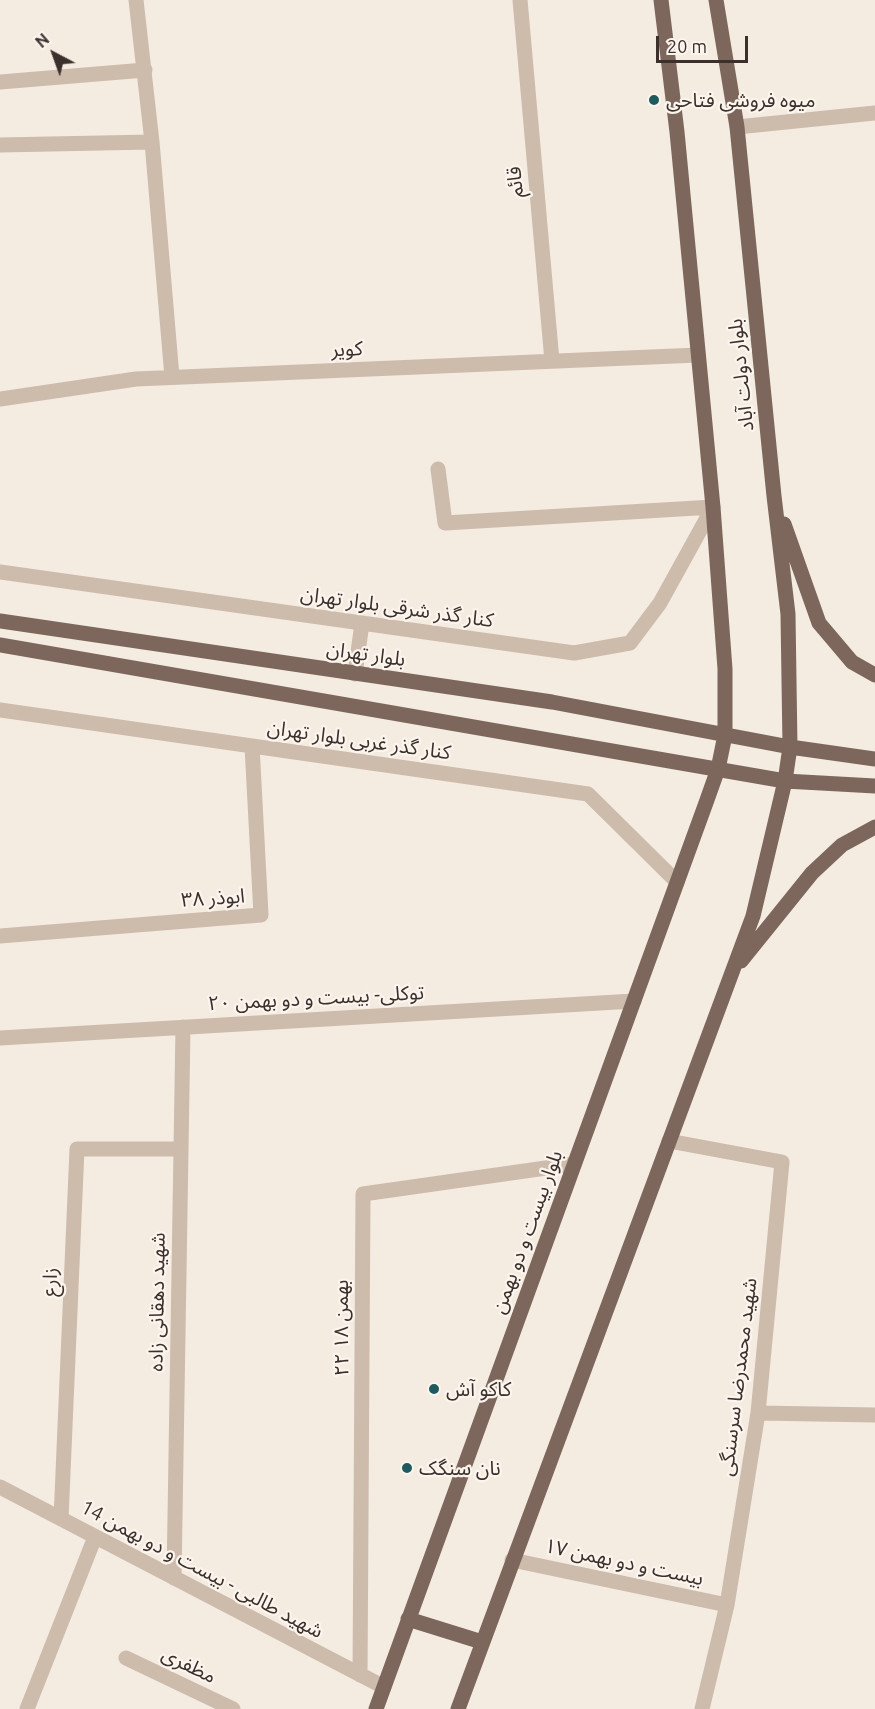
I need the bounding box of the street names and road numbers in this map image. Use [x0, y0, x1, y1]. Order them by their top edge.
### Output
street label: قائم [502, 165, 528, 199]
street label: بلوار دولت آباد [723, 318, 759, 432]
street label: کویر [331, 336, 363, 362]
street label: کنار گذر شرقی بلوار تهران [299, 582, 495, 632]
street label: بلوار تهران [325, 637, 407, 671]
street label: کنار گذر غربی بلوار تهران [266, 715, 452, 765]
street label: ۳۸ ابوذر [180, 884, 246, 912]
street label: توکلی- بیست و دو بهمن ۲۰ [207, 980, 425, 1016]
street label: بلوار بیست و دو بهمن [486, 1147, 568, 1317]
street label: شهید دهقانی زاده [144, 1232, 170, 1372]
street label: زارع [37, 1267, 63, 1297]
street label: شهید محمدرضا سرسنگی [714, 1277, 762, 1477]
street label: ۲۲ بهمن ۱۸ [329, 1280, 353, 1376]
street label: شهید طالبی - بیست و دو بهمن 14 [77, 1495, 327, 1643]
street label: بیست و دو بهمن ۱۷ [542, 1533, 706, 1591]
street label: مظفری [158, 1642, 220, 1688]

